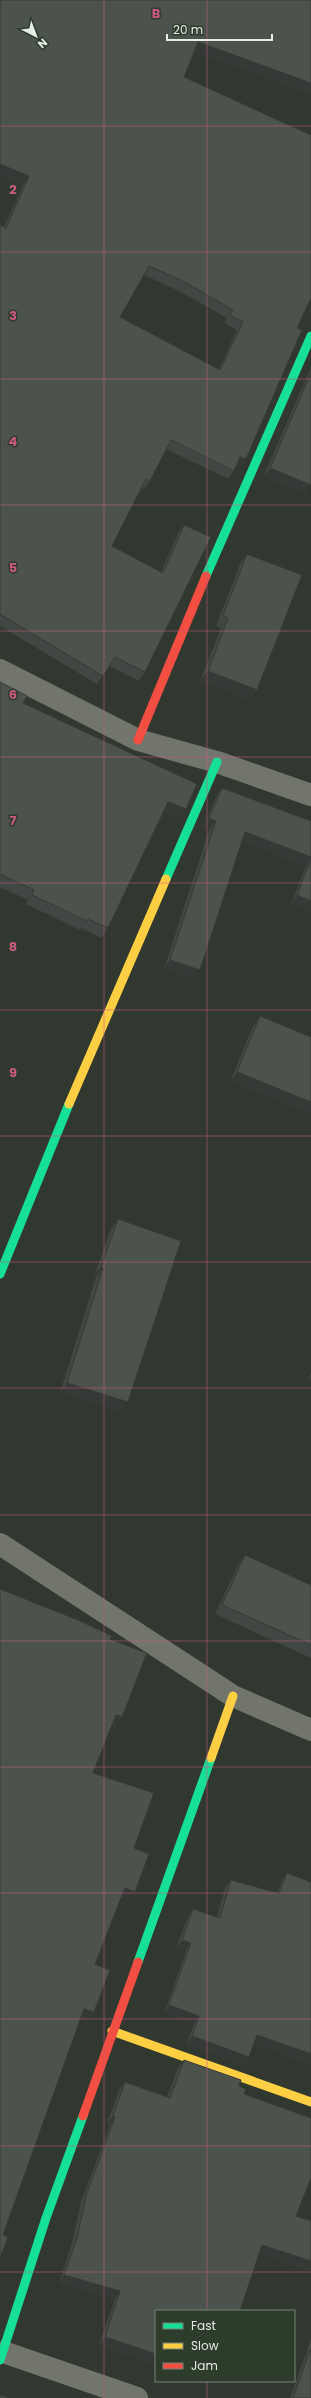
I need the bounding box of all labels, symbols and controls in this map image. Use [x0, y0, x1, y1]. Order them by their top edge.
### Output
text: B [152, 4, 161, 23]
north arrow [16, 16, 56, 56]
scale bar [167, 16, 272, 42]
text: 20 m [173, 21, 203, 38]
text: N [34, 35, 51, 52]
text: 2 [9, 180, 17, 199]
text: 3 [9, 306, 17, 325]
text: 4 [9, 432, 18, 451]
text: 5 [9, 558, 17, 577]
text: 6 [9, 685, 17, 704]
text: 7 [10, 811, 17, 830]
text: 8 [9, 937, 17, 956]
text: 9 [9, 1063, 17, 1082]
legend [155, 2310, 295, 2382]
text: Fast [191, 2317, 216, 2334]
text: Slow [191, 2337, 219, 2354]
text: Jam [191, 2357, 218, 2374]

